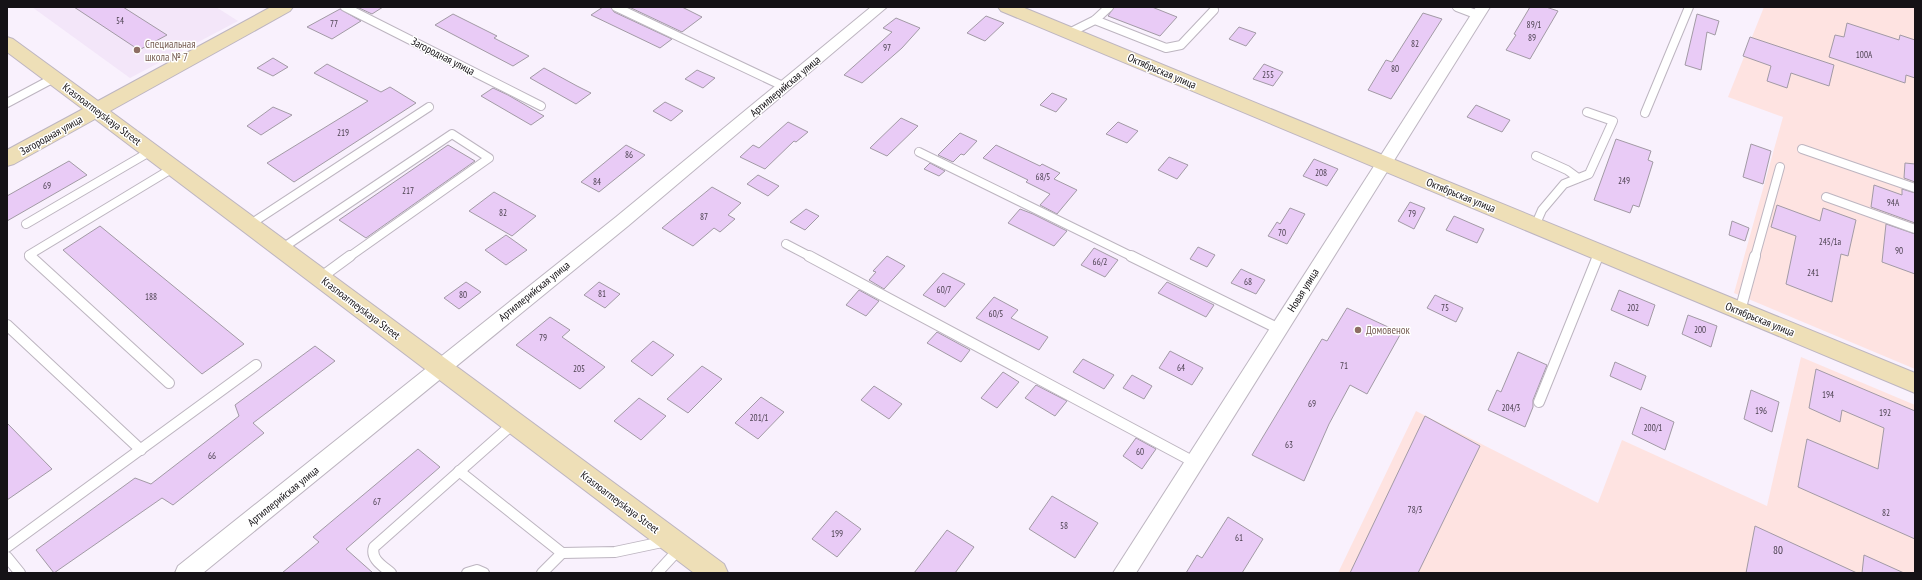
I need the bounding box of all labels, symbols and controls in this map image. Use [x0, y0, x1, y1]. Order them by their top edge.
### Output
house number: 54 [116, 15, 124, 26]
house number: 77 [330, 18, 338, 29]
house number: 89/1 [1527, 19, 1541, 30]
house number: 89 [1528, 32, 1536, 43]
street label: Загородная улица [409, 34, 477, 78]
place label: Специальная школа № 7 [145, 37, 195, 64]
house number: 82 [1411, 38, 1419, 49]
house number: 97 [883, 42, 891, 53]
marker: Специальная школа № 7 [132, 45, 142, 55]
house number: 100А [1856, 49, 1873, 60]
street label: Октябрьская улица [1126, 50, 1198, 92]
street label: Артиллерийская улица [747, 52, 823, 120]
house number: 80 [1391, 63, 1399, 74]
house number: 255 [1262, 69, 1274, 80]
street label: Krasnoarmeyskaya Street [60, 80, 144, 148]
street label: Загородная улица [17, 112, 85, 158]
house number: 219 [337, 127, 349, 138]
house number: 86 [625, 149, 633, 160]
house number: 208 [1315, 167, 1327, 178]
house number: 68/5 [1036, 171, 1050, 182]
street label: Октябрьская улица [1424, 175, 1498, 215]
house number: 249 [1618, 175, 1630, 186]
house number: 84 [593, 176, 601, 187]
house number: 69 [43, 180, 51, 191]
house number: 217 [402, 185, 414, 196]
house number: 94А [1887, 197, 1900, 208]
house number: 82 [499, 207, 507, 218]
house number: 79 [1408, 208, 1416, 219]
house number: 87 [700, 211, 708, 222]
house number: 70 [1278, 227, 1286, 238]
house number: 245/1а [1819, 236, 1842, 247]
house number: 90 [1895, 245, 1903, 256]
house number: 66/2 [1093, 256, 1107, 267]
street label: Артиллерийская улица [495, 258, 573, 324]
street label: Новая улица [1284, 266, 1322, 314]
house number: 241 [1807, 267, 1819, 278]
street label: Krasnoarmeyskaya Street [319, 274, 403, 342]
house number: 68 [1244, 276, 1252, 287]
house number: 60/7 [937, 284, 951, 295]
house number: 81 [598, 288, 606, 299]
house number: 80 [459, 289, 467, 300]
house number: 188 [145, 291, 157, 302]
street label: Октябрьская улица [1723, 299, 1797, 339]
house number: 75 [1441, 302, 1449, 313]
house number: 202 [1627, 302, 1639, 313]
house number: 60/5 [989, 308, 1003, 319]
place label: Домовенок [1366, 323, 1411, 337]
house number: 200 [1694, 324, 1706, 335]
marker: Домовенок [1353, 325, 1363, 335]
house number: 79 [539, 332, 547, 343]
house number: 71 [1340, 360, 1348, 371]
house number: 64 [1177, 362, 1185, 373]
house number: 205 [573, 363, 585, 374]
house number: 194 [1822, 389, 1834, 400]
house number: 69 [1308, 398, 1316, 409]
house number: 204/3 [1502, 402, 1520, 413]
house number: 196 [1755, 405, 1767, 416]
house number: 192 [1879, 407, 1891, 418]
house number: 201/1 [750, 412, 768, 423]
house number: 200/1 [1644, 422, 1662, 433]
house number: 63 [1285, 439, 1293, 450]
house number: 60 [1136, 446, 1144, 457]
house number: 66 [208, 450, 216, 461]
street label: Артиллерийская улица [244, 463, 322, 529]
street label: Krasnoarmeyskaya Street [578, 468, 662, 536]
house number: 67 [373, 496, 381, 507]
house number: 78/3 [1408, 504, 1422, 515]
house number: 82 [1882, 507, 1890, 518]
house number: 58 [1060, 520, 1068, 531]
house number: 199 [831, 528, 843, 539]
house number: 61 [1235, 532, 1243, 543]
house number: 80 [1773, 543, 1783, 557]

